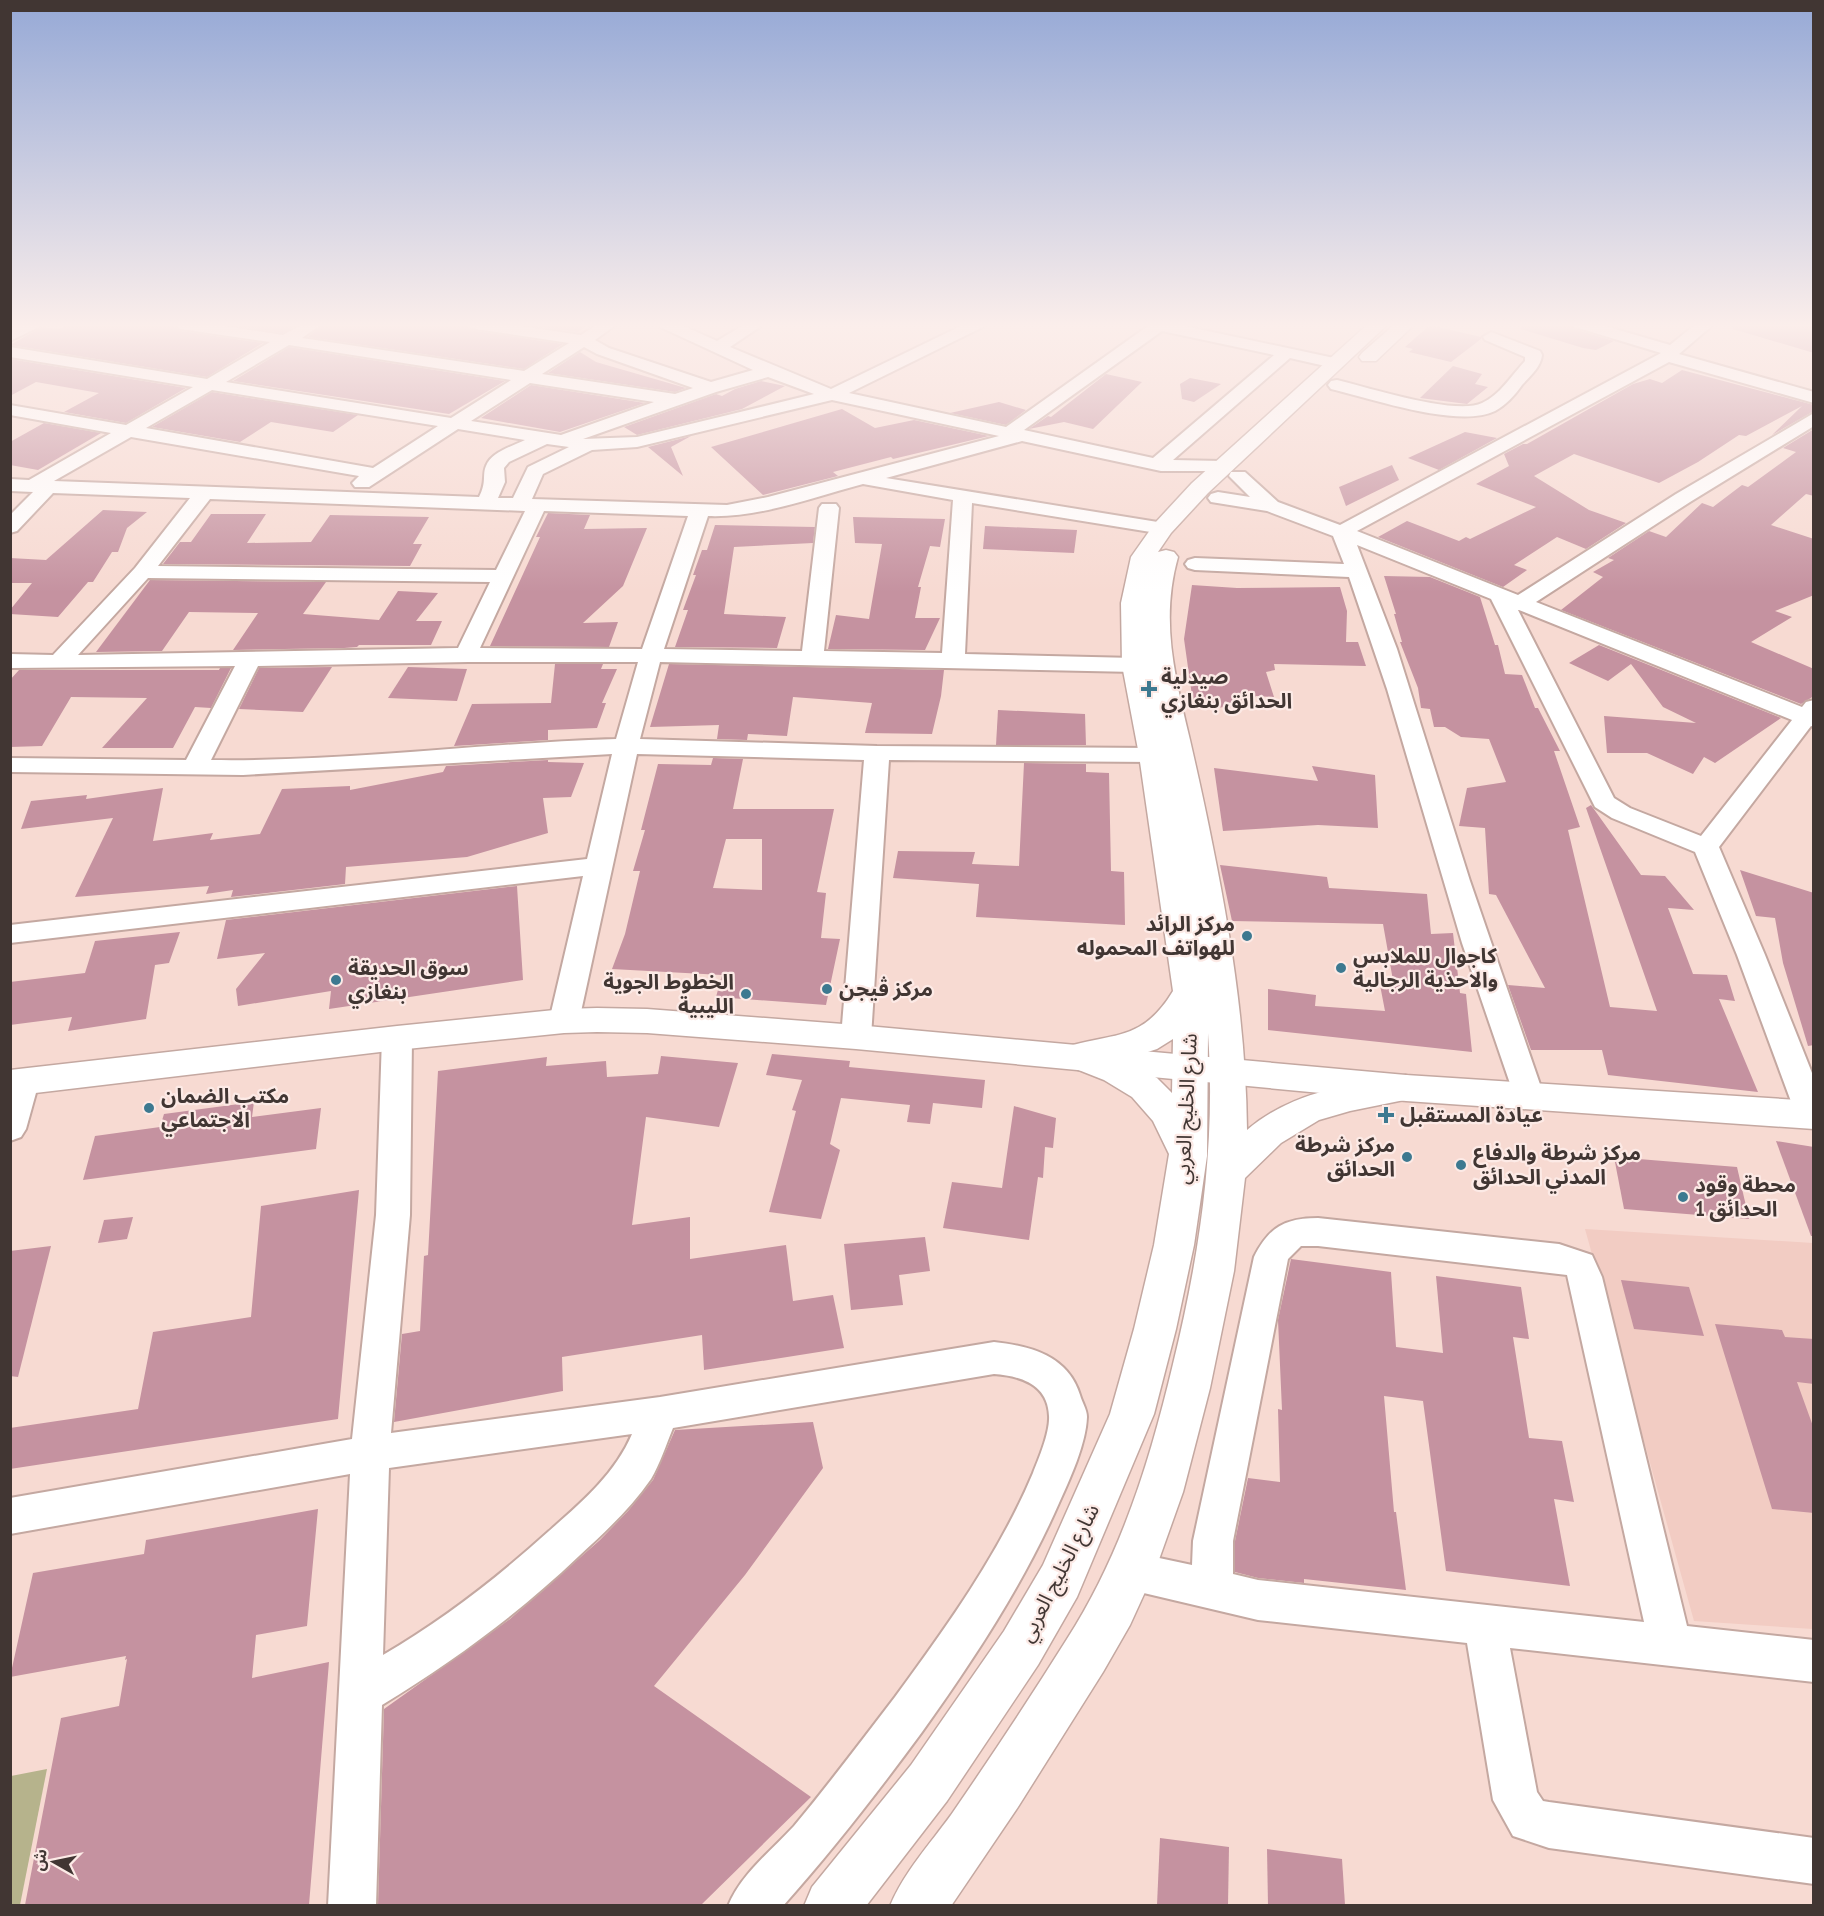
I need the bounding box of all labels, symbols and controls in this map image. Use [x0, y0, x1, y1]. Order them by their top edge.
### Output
place label: صيدلية الحدائق بنغازي [1161, 663, 1292, 718]
marker: صيدلية الحدائق بنغازي [1142, 682, 1156, 696]
place label: مركز الرائد للهواتف المحموله [1077, 910, 1235, 961]
marker: مركز الرائد للهواتف المحموله [1240, 929, 1254, 943]
place label: كاجوال للملابس والاحذية الرجالية [1353, 942, 1498, 993]
place label: سوق الحديقة بنغازي [348, 954, 469, 1009]
marker: كاجوال للملابس والاحذية الرجالية [1334, 961, 1348, 975]
place label: الخطوط الجوية الليبية [603, 968, 734, 1019]
marker: سوق الحديقة بنغازي [329, 973, 343, 987]
place label: مركز ڤيجن [839, 975, 933, 1002]
marker: مركز ڤيجن [820, 982, 834, 996]
marker: الخطوط الجوية الليبية [739, 987, 753, 1001]
street label: شارع الخليج العربي [1168, 1033, 1206, 1186]
place label: مكتب الضمان الاجتماعي [161, 1082, 289, 1137]
marker: مكتب الضمان الاجتماعي [142, 1101, 156, 1115]
place label: عيادة المستقبل [1400, 1101, 1543, 1128]
marker: عيادة المستقبل [1377, 1106, 1395, 1124]
place label: مركز شرطة الحدائق [1295, 1131, 1395, 1182]
place label: مركز شرطة والدفاع المدني الحدائق [1473, 1139, 1641, 1194]
marker: مركز شرطة الحدائق [1400, 1150, 1414, 1164]
marker: مركز شرطة والدفاع المدني الحدائق [1454, 1158, 1468, 1172]
place label: محطة وقود الحدائق 1 [1695, 1171, 1796, 1222]
marker: محطة وقود الحدائق 1 [1676, 1190, 1690, 1204]
street label: شارع الخليج العربي [1012, 1499, 1108, 1648]
north arrow [24, 1832, 84, 1892]
text: ش [28, 1847, 51, 1872]

